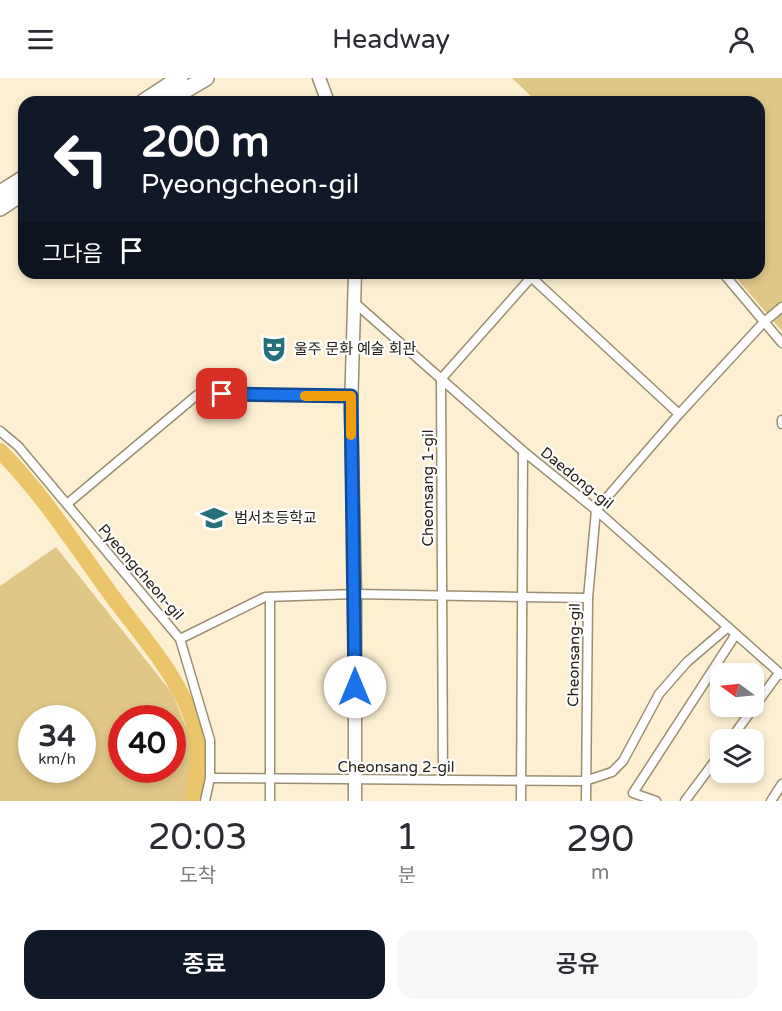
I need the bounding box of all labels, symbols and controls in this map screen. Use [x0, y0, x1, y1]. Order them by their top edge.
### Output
icon: menu [24, 23, 57, 56]
text: Headway [332, 23, 450, 56]
icon: person [725, 23, 758, 56]
text: 200 m [141, 117, 270, 168]
icon: left [42, 120, 120, 198]
text: Pyeongcheon-gil [141, 168, 359, 201]
icon: arrive [115, 234, 148, 267]
text: 그다음 [42, 241, 103, 267]
theatre icon: 울주 문화 예술 회관 [259, 334, 289, 364]
place label: 울주 문화 예술 회관 [294, 340, 416, 358]
pin [196, 368, 247, 419]
icon: arrive [205, 377, 238, 410]
street label: Cheonsang 1-gil [419, 430, 437, 546]
street label: Daedong-gil [537, 443, 617, 513]
school or university icon: 범서초등학교 [199, 503, 229, 533]
place label: 범서초등학교 [234, 509, 317, 527]
street label: Pyeongcheon-gil [94, 520, 188, 624]
street label: Cheonsang-gil [564, 603, 584, 707]
position arrow [323, 655, 387, 719]
north arrow [710, 663, 764, 717]
map controls [710, 663, 764, 783]
speed limit sign: 40 [108, 705, 186, 783]
text: 34 [38, 718, 76, 755]
button: layers [710, 729, 764, 783]
text: km/h [38, 750, 76, 768]
street label: Cheonsang 2-gil [338, 758, 454, 776]
text: 20:03 [148, 816, 248, 859]
text: 1 [396, 816, 418, 859]
text: 290 [566, 818, 634, 861]
text: m [591, 861, 609, 885]
text: 도착 [179, 864, 216, 888]
text: 분 [398, 864, 416, 888]
button: 종료 [24, 930, 385, 999]
button: 공유 [397, 930, 758, 999]

